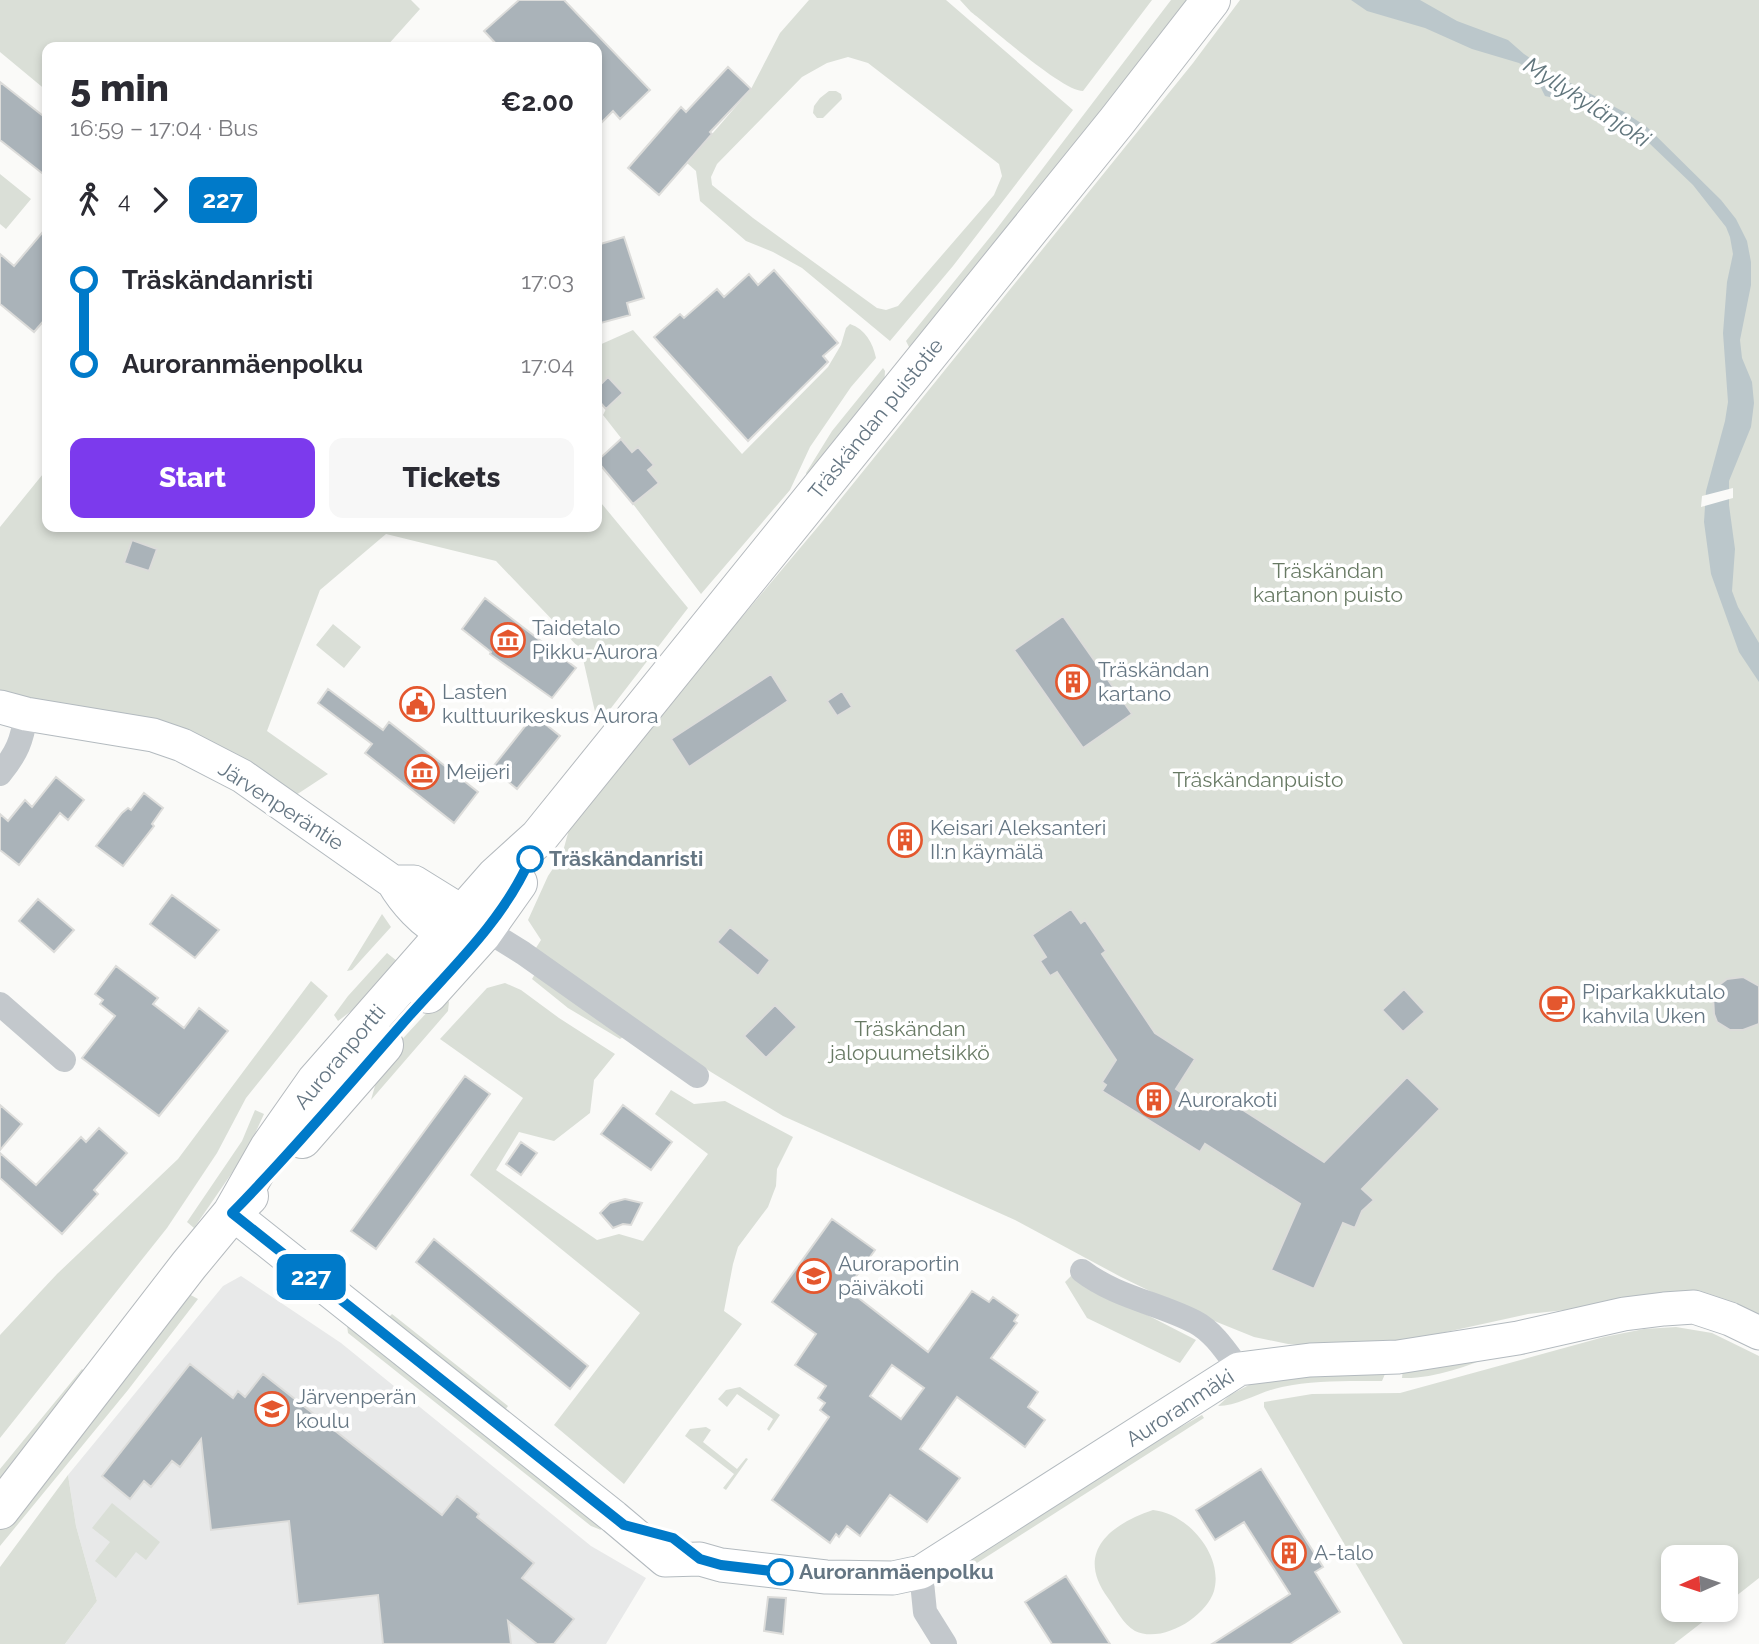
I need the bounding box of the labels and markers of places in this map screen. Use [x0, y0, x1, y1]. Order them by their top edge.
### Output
place label: Taidetalo Pikku-Aurora [532, 615, 658, 664]
museum icon: Taidetalo Pikku-Aurora [489, 621, 527, 659]
place label: Träskändan kartano [1098, 657, 1209, 706]
building icon: Träskändan kartano [1054, 663, 1092, 701]
place label: Lasten kulttuurikeskus Aurora [442, 679, 659, 728]
public building icon: Lasten kulttuurikeskus Aurora [398, 685, 436, 723]
museum icon: Meijeri [403, 753, 441, 791]
place label: Meijeri [446, 759, 510, 784]
place label: Keisari Aleksanteri II:n käymälä [930, 815, 1106, 864]
building icon: Keisari Aleksanteri II:n käymälä [886, 821, 924, 859]
marker: Träskändanristi [517, 846, 543, 872]
place label: Träskändanristi [549, 846, 703, 871]
place label: Piparkakkutalo kahvila Uken [1582, 979, 1725, 1028]
cafe icon: Piparkakkutalo kahvila Uken [1538, 985, 1576, 1023]
building icon: Aurorakoti [1135, 1081, 1173, 1119]
place label: Aurorakoti [1178, 1087, 1277, 1112]
place label: Auroraportin päiväkoti [838, 1251, 959, 1300]
school or university icon: Auroraportin päiväkoti [795, 1257, 833, 1295]
place label: Järvenperän koulu [296, 1384, 416, 1433]
school or university icon: Järvenperän koulu [253, 1390, 291, 1428]
building icon: A-talo [1270, 1534, 1308, 1572]
place label: A-talo [1314, 1540, 1374, 1565]
marker: Auroranmäenpolku [767, 1559, 793, 1585]
place label: Auroranmäenpolku [799, 1559, 994, 1584]

